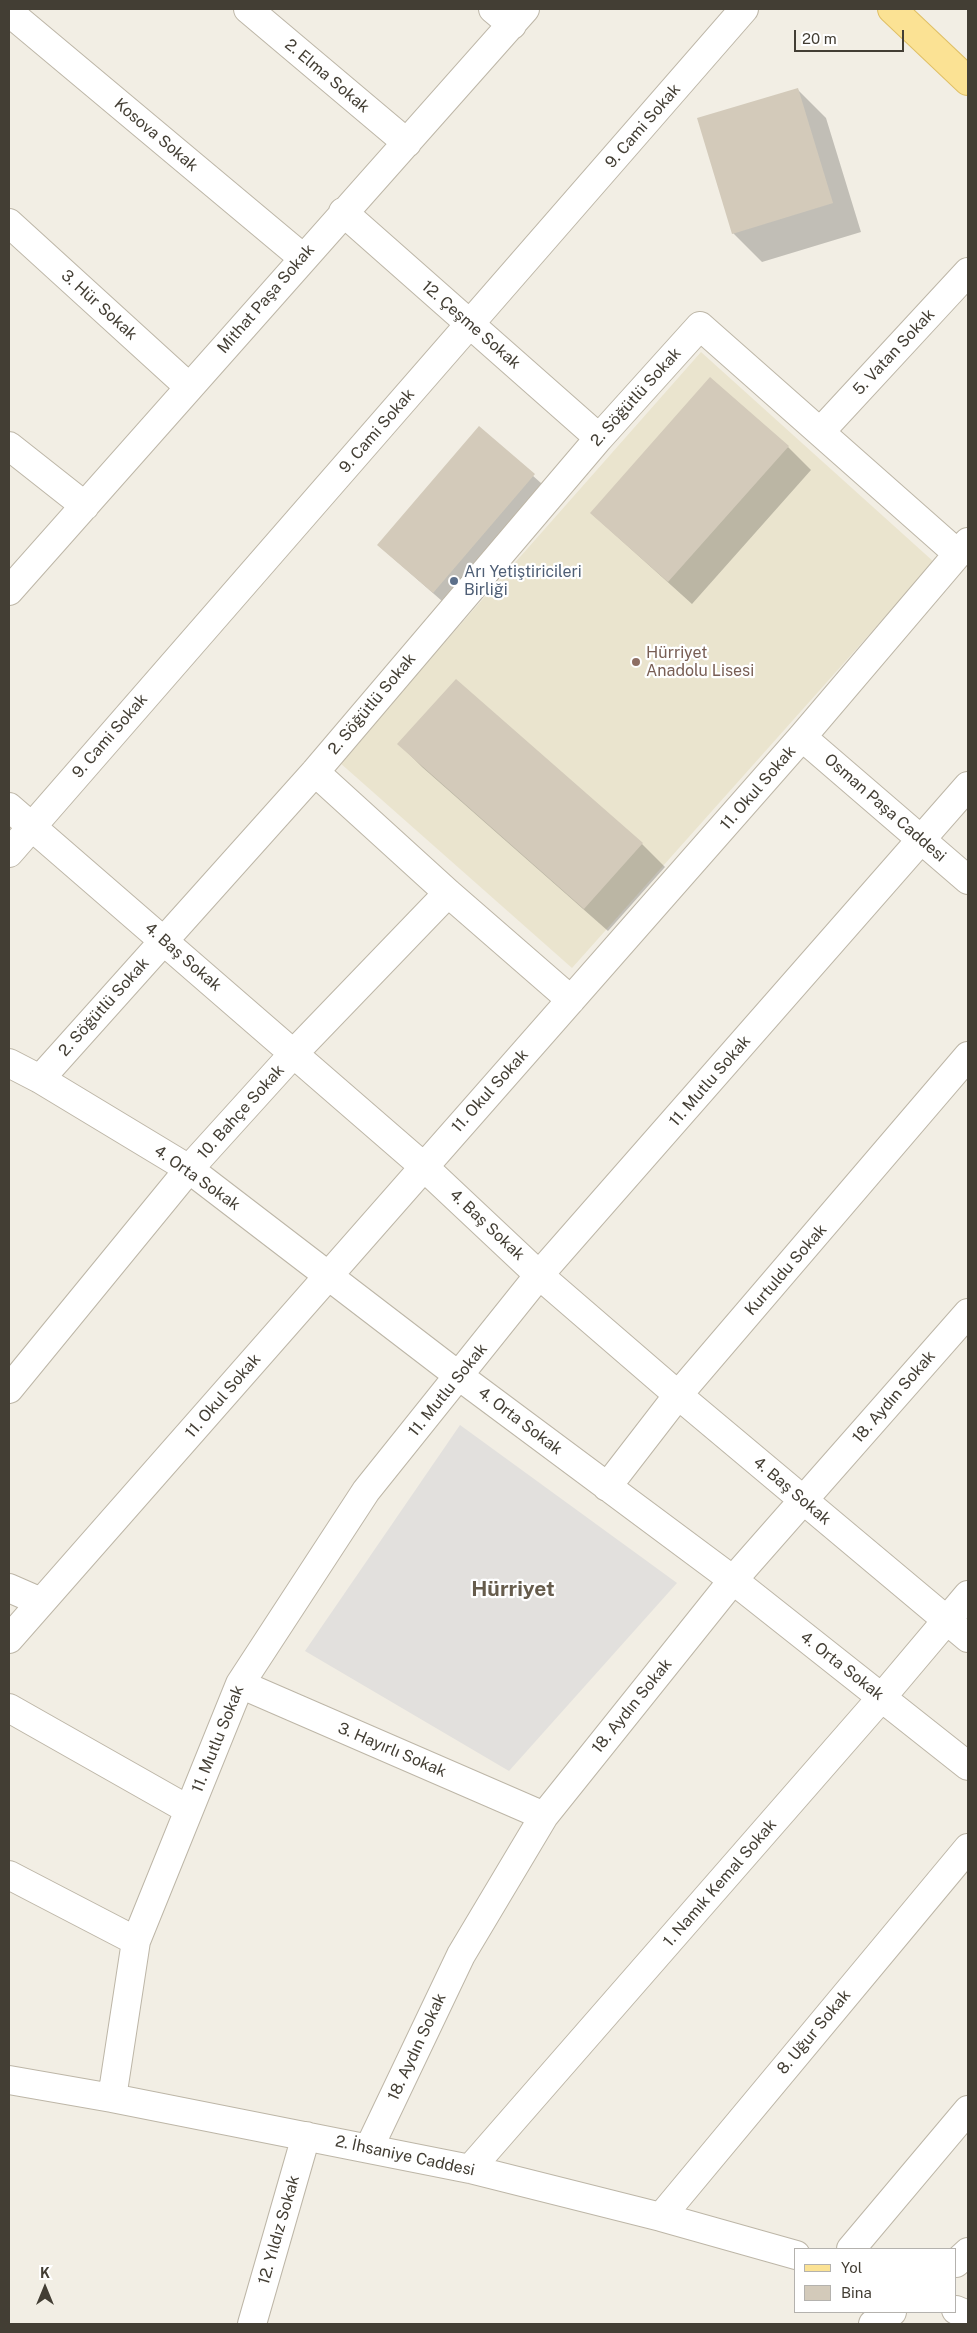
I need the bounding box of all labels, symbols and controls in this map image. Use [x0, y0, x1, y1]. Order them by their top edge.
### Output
scale bar [797, 20, 907, 52]
text: 20 m [802, 30, 837, 47]
street label: 2. Elma Sokak [281, 35, 373, 117]
street label: 9. Cami Sokak [601, 80, 685, 172]
street label: Kosova Sokak [110, 94, 202, 176]
street label: Mithat Paşa Sokak [213, 241, 319, 357]
street label: 3. Hür Sokak [57, 266, 141, 344]
street label: 12. Çeşme Sokak [418, 277, 524, 373]
street label: 5. Vatan Sokak [849, 305, 939, 399]
street label: 2. Söğütlü Sokak [587, 344, 685, 450]
street label: 9. Cami Sokak [335, 385, 419, 477]
place label: Arı Yetiştiricileri Birliği [464, 562, 582, 600]
marker: Arı Yetiştiricileri Birliği [448, 575, 460, 587]
place label: Hürriyet Anadolu Lisesi [646, 643, 754, 681]
street label: 2. Söğütlü Sokak [324, 650, 420, 758]
marker: Hürriyet Anadolu Lisesi [630, 656, 642, 668]
street label: 9. Cami Sokak [68, 690, 152, 782]
street label: 11. Okul Sokak [716, 742, 800, 834]
street label: Osman Paşa Caddesi [820, 750, 950, 866]
street label: 4. Baş Sokak [141, 918, 225, 996]
street label: 2. Söğütlü Sokak [55, 954, 153, 1060]
street label: 11. Mutlu Sokak [665, 1032, 755, 1130]
street label: 11. Okul Sokak [448, 1045, 532, 1137]
street label: 10. Bahçe Sokak [194, 1061, 288, 1163]
street label: 4. Orta Sokak [150, 1141, 244, 1215]
street label: 4. Baş Sokak [446, 1185, 528, 1265]
street label: Kurtuldu Sokak [741, 1220, 831, 1320]
street label: 11. Mutlu Sokak [405, 1340, 491, 1440]
street label: 18. Aydın Sokak [849, 1347, 939, 1447]
street label: 11. Okul Sokak [181, 1350, 265, 1442]
street label: 4. Orta Sokak [474, 1383, 566, 1459]
street label: 4. Baş Sokak [749, 1453, 835, 1529]
district label: Hürriyet [471, 1577, 555, 1603]
street label: 4. Orta Sokak [797, 1628, 887, 1704]
street label: 18. Aydın Sokak [588, 1655, 676, 1757]
street label: 11. Mutlu Sokak [188, 1682, 248, 1796]
street label: 3. Hayırlı Sokak [335, 1718, 449, 1782]
street label: 1. Namık Kemal Sokak [659, 1815, 781, 1951]
street label: 8. Uğur Sokak [773, 1986, 855, 2078]
street label: 18. Aydın Sokak [384, 1990, 450, 2104]
street label: 2. İhsaniye Caddesi [333, 2132, 477, 2180]
street label: 12. Yıldız Sokak [254, 2173, 304, 2287]
legend [794, 2248, 957, 2313]
text: Yol [841, 2259, 862, 2276]
north arrow [20, 2263, 70, 2313]
text: K [40, 2265, 50, 2281]
text: Bina [841, 2284, 872, 2301]

